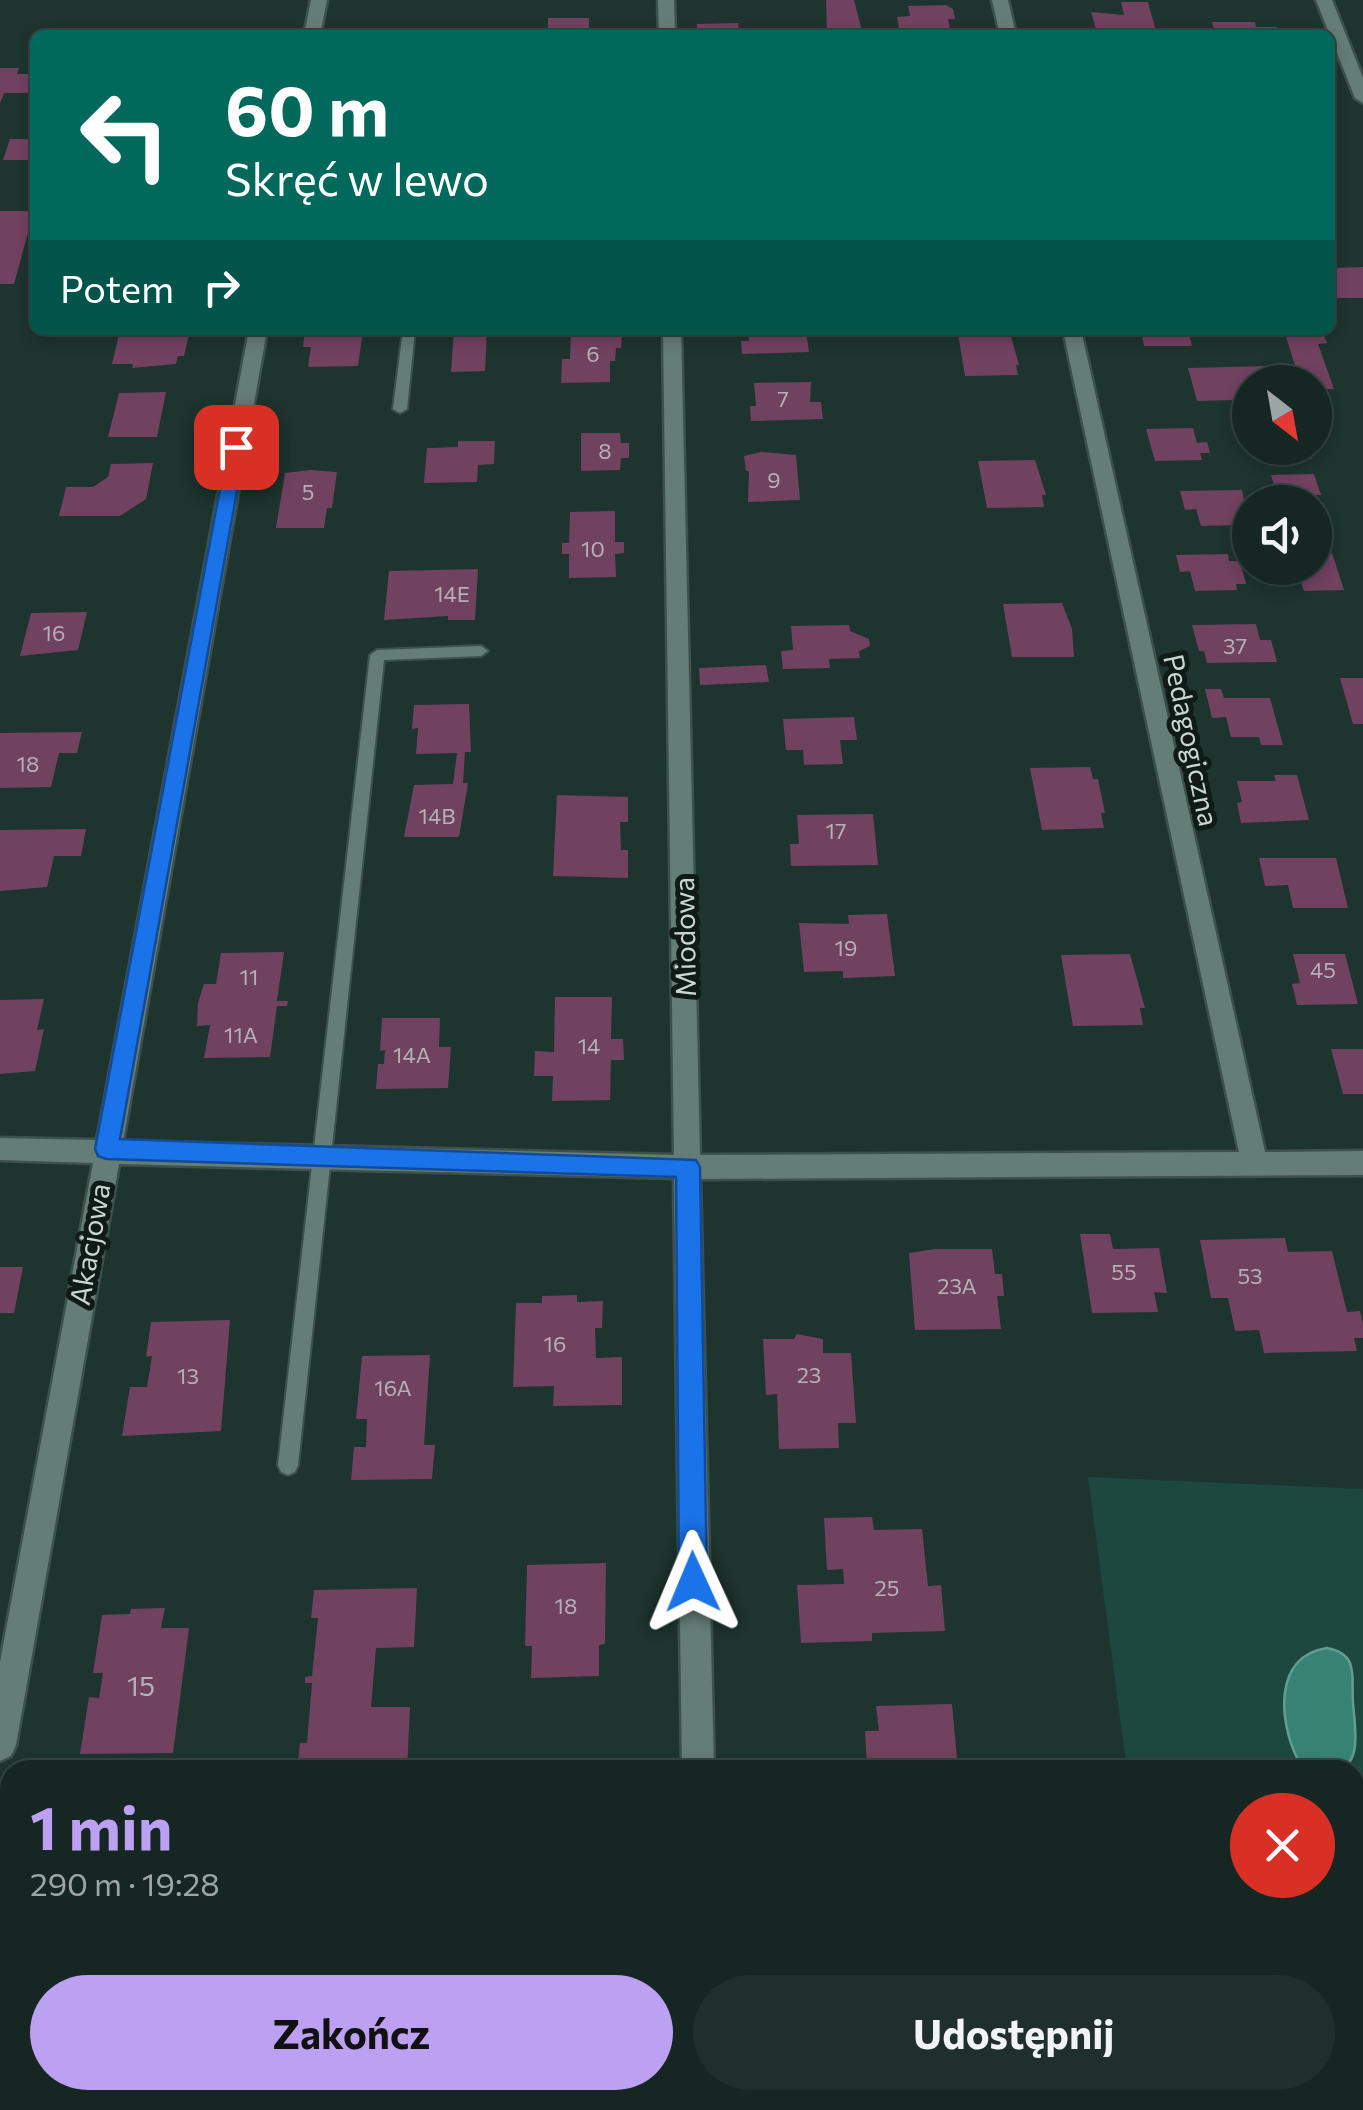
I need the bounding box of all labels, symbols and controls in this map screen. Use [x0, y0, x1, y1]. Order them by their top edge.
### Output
text: 60 m [225, 65, 389, 150]
icon: left [60, 70, 190, 200]
text: Skręć w lewo [225, 150, 489, 205]
icon: right [194, 260, 249, 315]
text: Potem [60, 264, 174, 311]
house number: 6 [586, 340, 600, 367]
north arrow [1232, 365, 1332, 465]
map controls [1232, 365, 1332, 585]
house number: 7 [777, 385, 789, 412]
pin [194, 405, 279, 490]
icon: arrive [209, 420, 264, 475]
house number: 8 [598, 437, 612, 464]
house number: 9 [767, 466, 781, 493]
house number: 5 [302, 478, 314, 505]
button: sound [1232, 485, 1332, 585]
house number: 10 [581, 535, 605, 562]
house number: 14E [434, 580, 470, 607]
house number: 16 [43, 619, 65, 646]
house number: 37 [1223, 632, 1247, 659]
street label: Pedagogiczna [1157, 651, 1227, 829]
house number: 18 [17, 750, 39, 777]
house number: 14B [419, 802, 455, 829]
house number: 17 [825, 817, 847, 844]
street label: Miodowa [666, 877, 702, 997]
house number: 19 [835, 934, 857, 961]
house number: 45 [1310, 956, 1336, 983]
house number: 11 [240, 963, 258, 990]
house number: 11A [224, 1021, 258, 1048]
house number: 14 [578, 1032, 600, 1059]
house number: 14A [393, 1041, 431, 1068]
street label: Akacjowa [62, 1180, 116, 1308]
house number: 55 [1111, 1258, 1137, 1285]
house number: 53 [1237, 1262, 1263, 1289]
house number: 23A [937, 1272, 977, 1299]
house number: 16 [544, 1330, 566, 1357]
house number: 23 [797, 1361, 821, 1388]
house number: 13 [177, 1362, 199, 1389]
house number: 16A [374, 1374, 412, 1401]
position arrow [641, 1530, 745, 1634]
house number: 25 [875, 1574, 899, 1601]
house number: 18 [555, 1592, 577, 1619]
house number: 15 [127, 1668, 155, 1702]
text: 1 min [30, 1789, 172, 1862]
button: close [1230, 1793, 1335, 1898]
text: 290 m · 19:28 [30, 1863, 220, 1903]
button: Zakończ [30, 1975, 673, 2090]
button: Udostępnij [693, 1975, 1335, 2090]

